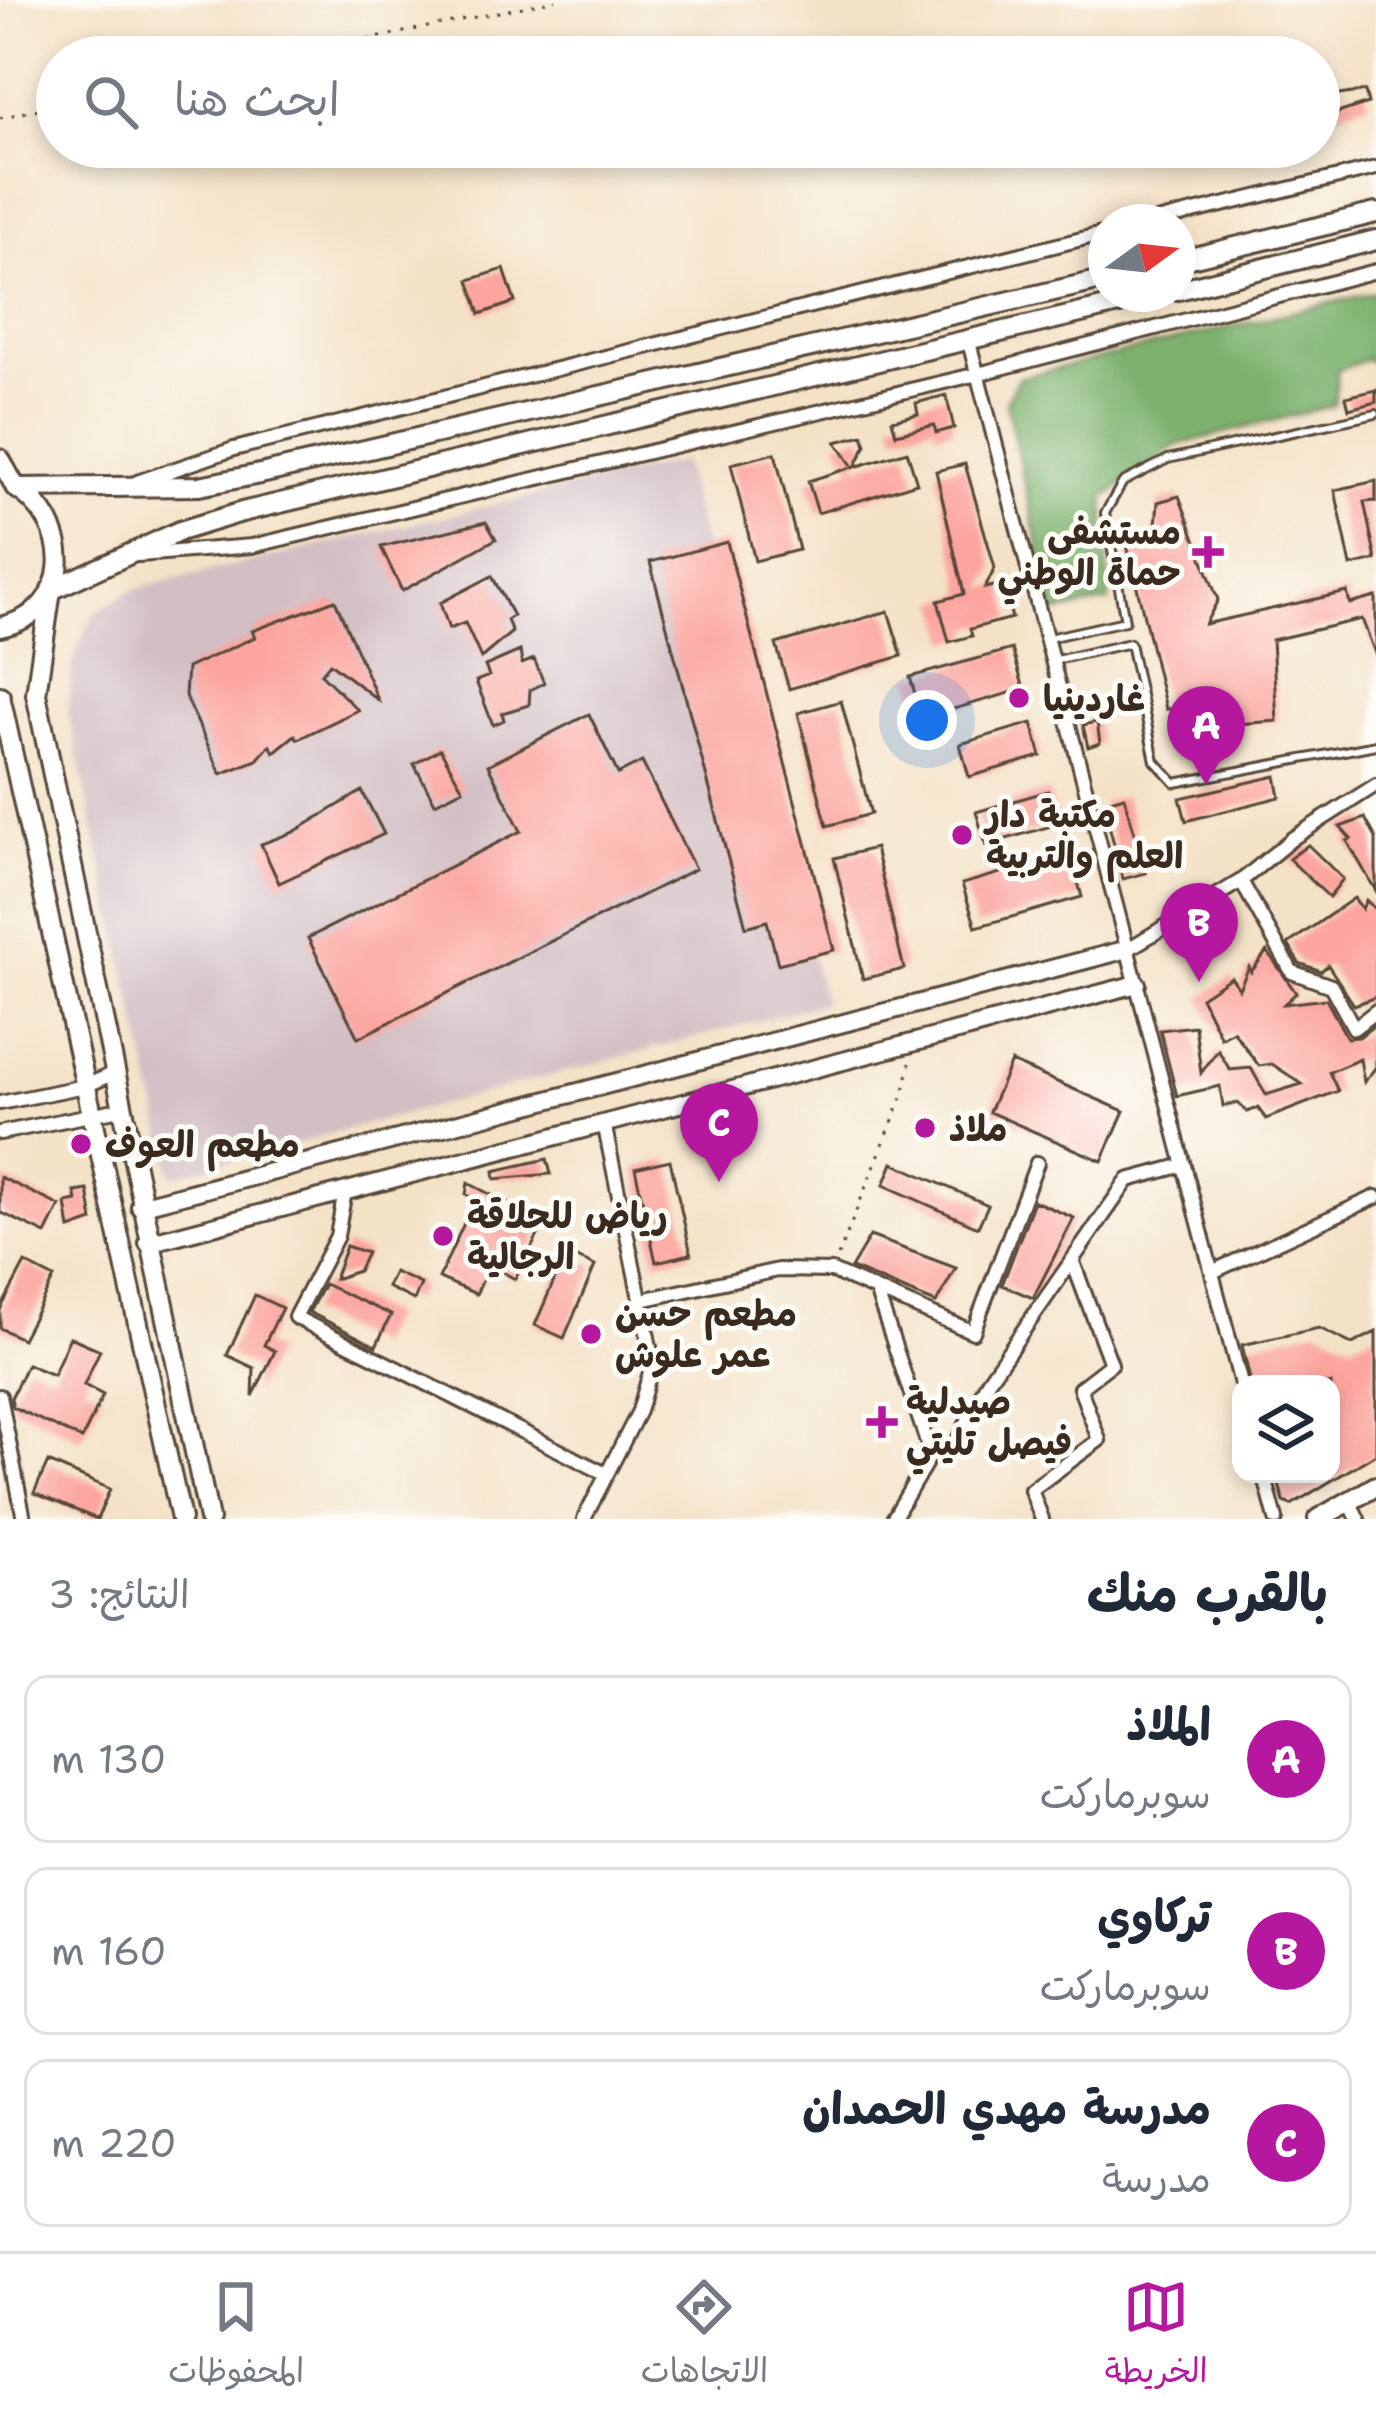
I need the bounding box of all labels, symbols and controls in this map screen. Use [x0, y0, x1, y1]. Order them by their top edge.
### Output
search box [36, 36, 1340, 168]
icon: search [78, 69, 144, 135]
text: ابحث هنا [174, 69, 340, 129]
north arrow [1088, 204, 1196, 312]
place label: مستشفى حماة الوطني [998, 507, 1181, 605]
marker: مستشفى حماة الوطني [1192, 536, 1224, 568]
place label: غاردينيا [1043, 674, 1145, 723]
marker: غاردينيا [1006, 685, 1032, 711]
pin: A [1167, 686, 1245, 785]
your location [897, 690, 957, 750]
place label: مكتبة دار العلم والتربية [983, 790, 1183, 883]
marker: مكتبة دار العلم والتربية [949, 822, 975, 848]
pin: B [1160, 883, 1238, 982]
pin: C [680, 1083, 758, 1182]
place label: ملاذ [949, 1104, 1007, 1153]
marker: ملاذ [912, 1115, 938, 1141]
place label: مطعم العوف [105, 1120, 300, 1172]
marker: مطعم العوف [68, 1131, 94, 1157]
place label: رياض للحلاقة الرجالية [467, 1191, 668, 1281]
marker: رياض للحلاقة الرجالية [430, 1223, 456, 1249]
place label: مطعم حسن عمر علوش [615, 1289, 797, 1379]
marker: مطعم حسن عمر علوش [578, 1321, 604, 1347]
map controls [1232, 1375, 1340, 1483]
button: layers [1232, 1375, 1340, 1483]
place label: صيدلية فيصل تليتي [906, 1377, 1072, 1475]
marker: صيدلية فيصل تليتي [869, 1409, 895, 1435]
text: بالقرب منك [1087, 1559, 1328, 1627]
text: النتائج: 3 [48, 1568, 190, 1620]
text: الملاذ [1127, 1694, 1211, 1754]
text: 130 m [51, 1733, 166, 1785]
text: A [1271, 1733, 1301, 1785]
text: سوبرماركت [1040, 1768, 1211, 1820]
text: تركاوي [1097, 1886, 1211, 1946]
text: 160 m [51, 1925, 167, 1977]
text: B [1274, 1925, 1298, 1977]
text: سوبرماركت [1040, 1960, 1211, 2012]
text: مدرسة مهدي الحمدان [802, 2078, 1211, 2138]
text: 220 m [51, 2117, 177, 2169]
text: C [1274, 2117, 1298, 2169]
text: مدرسة [1102, 2152, 1211, 2204]
tab: المحفوظات [168, 2274, 304, 2400]
tab: الاتجاهات [641, 2274, 768, 2400]
tab: الخريطة [1105, 2274, 1208, 2400]

